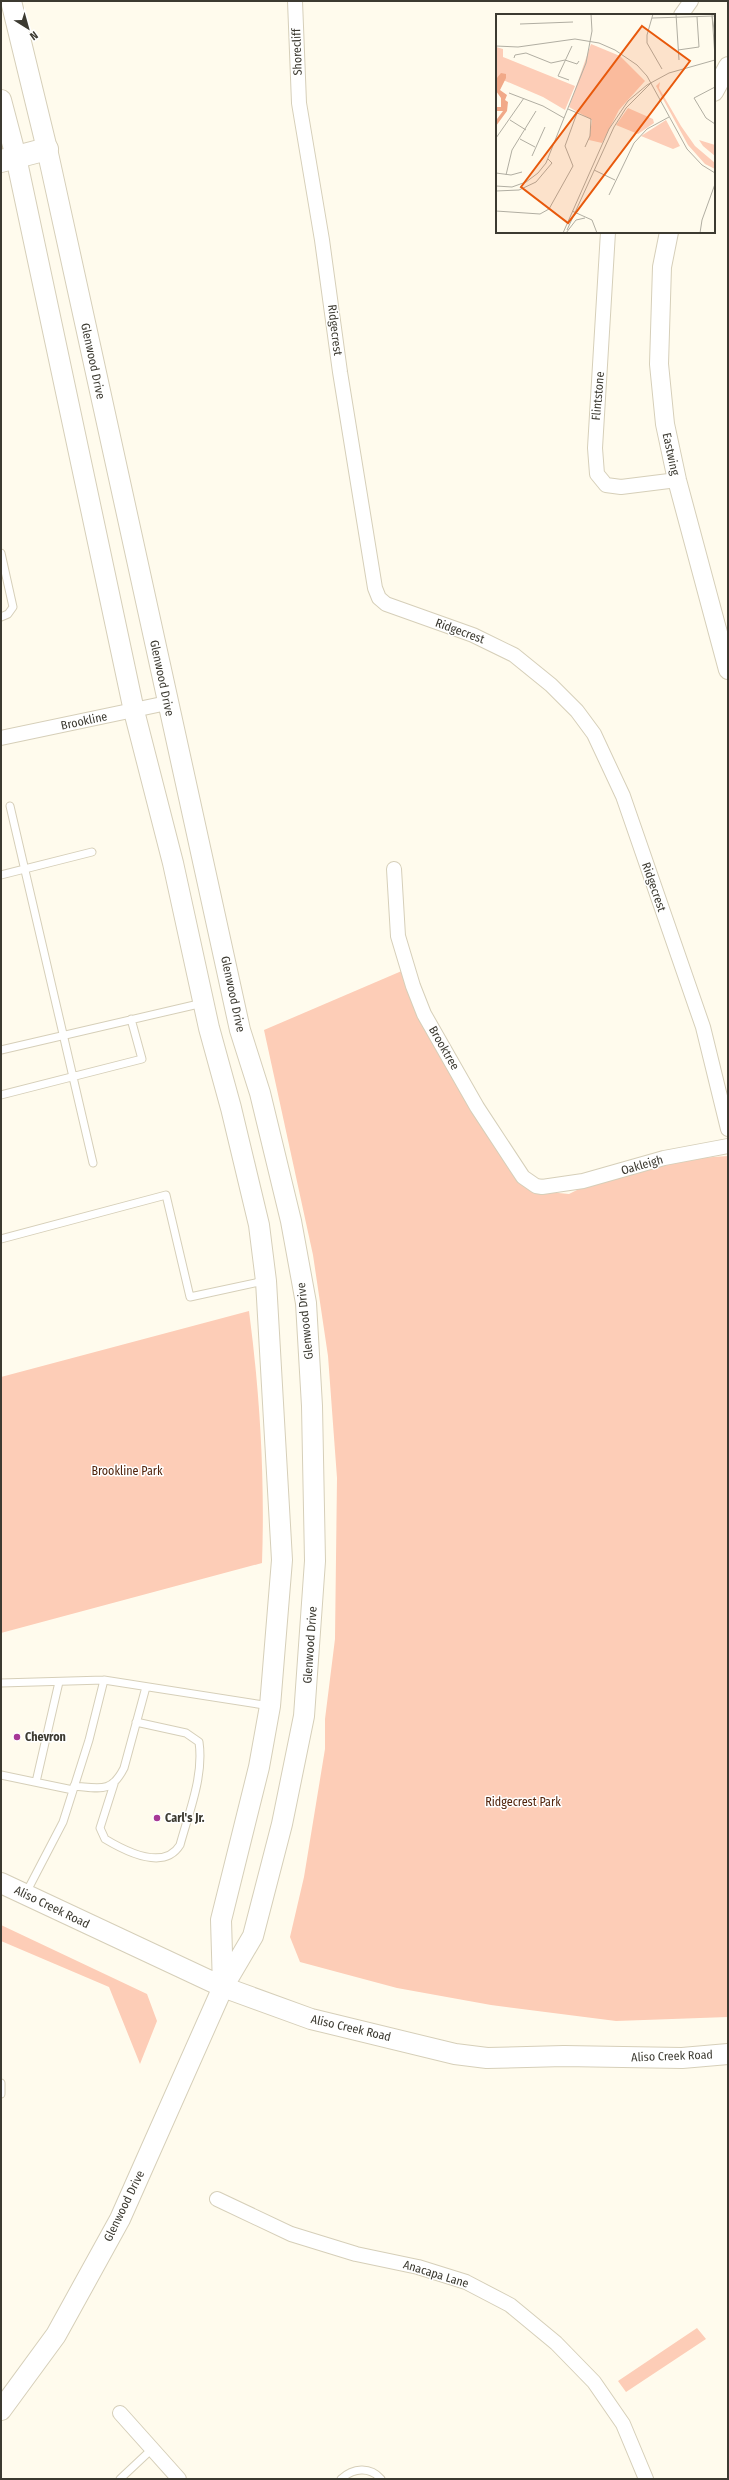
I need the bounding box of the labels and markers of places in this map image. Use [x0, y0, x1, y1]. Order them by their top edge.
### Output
place label: Chevron [25, 1730, 66, 1744]
marker: Chevron [12, 1732, 22, 1742]
place label: Carl's Jr. [165, 1811, 205, 1825]
marker: Carl's Jr. [152, 1813, 162, 1823]

